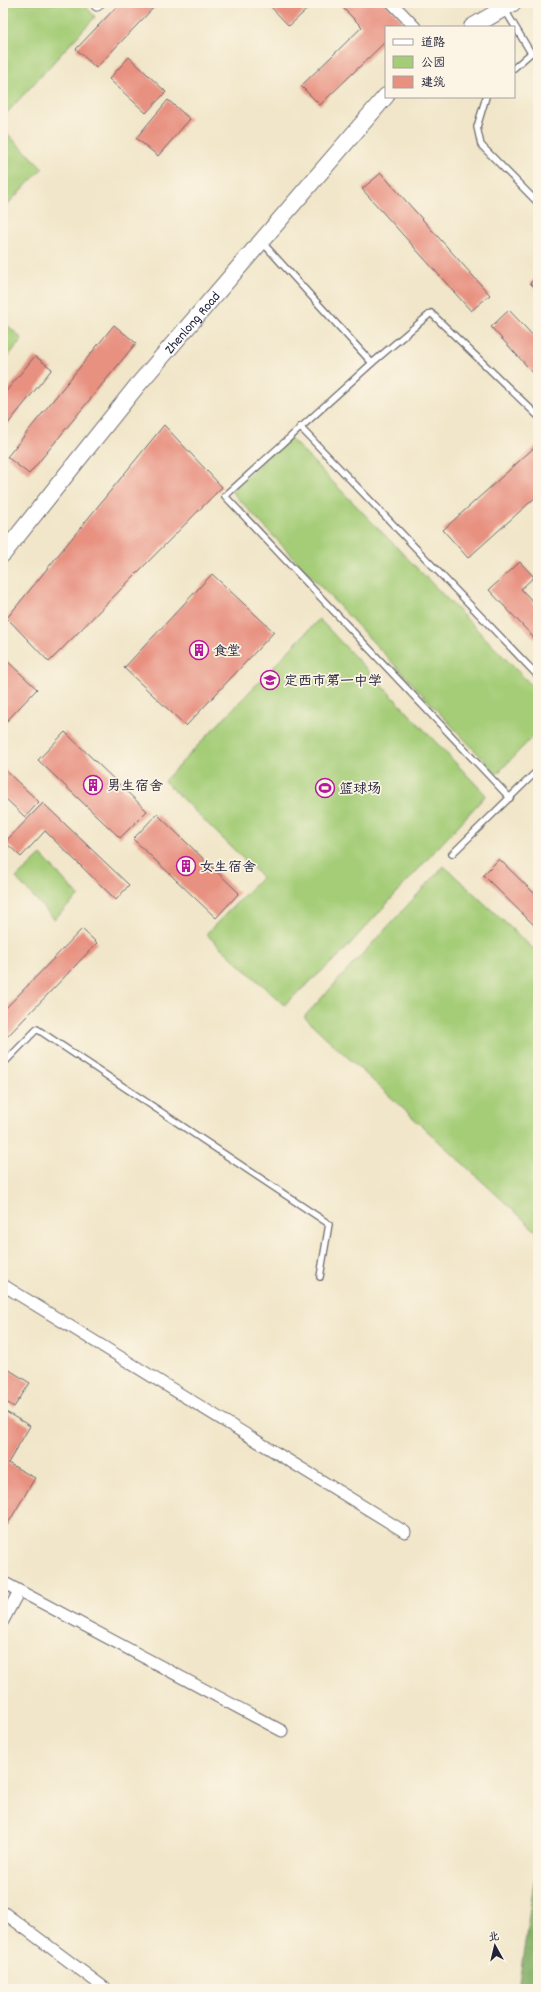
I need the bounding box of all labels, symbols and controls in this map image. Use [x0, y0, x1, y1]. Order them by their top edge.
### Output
legend [385, 26, 515, 98]
text: 道路 [421, 35, 445, 52]
text: 公园 [421, 55, 445, 72]
text: 建筑 [421, 75, 445, 92]
street label: Zhenlong Road [161, 288, 226, 359]
building icon: 食堂 [188, 639, 210, 661]
place label: 食堂 [213, 642, 241, 662]
school or university icon: 定西市第一中学 [259, 669, 281, 691]
place label: 定西市第一中学 [284, 672, 382, 692]
building icon: 男生宿舍 [82, 774, 104, 796]
place label: 男生宿舍 [107, 777, 163, 797]
sports icon: 篮球场 [314, 777, 336, 799]
place label: 篮球场 [339, 780, 381, 800]
building icon: 女生宿舍 [175, 855, 197, 877]
place label: 女生宿舍 [200, 858, 256, 878]
north arrow [475, 1926, 515, 1966]
text: 北 [487, 1929, 500, 1947]

